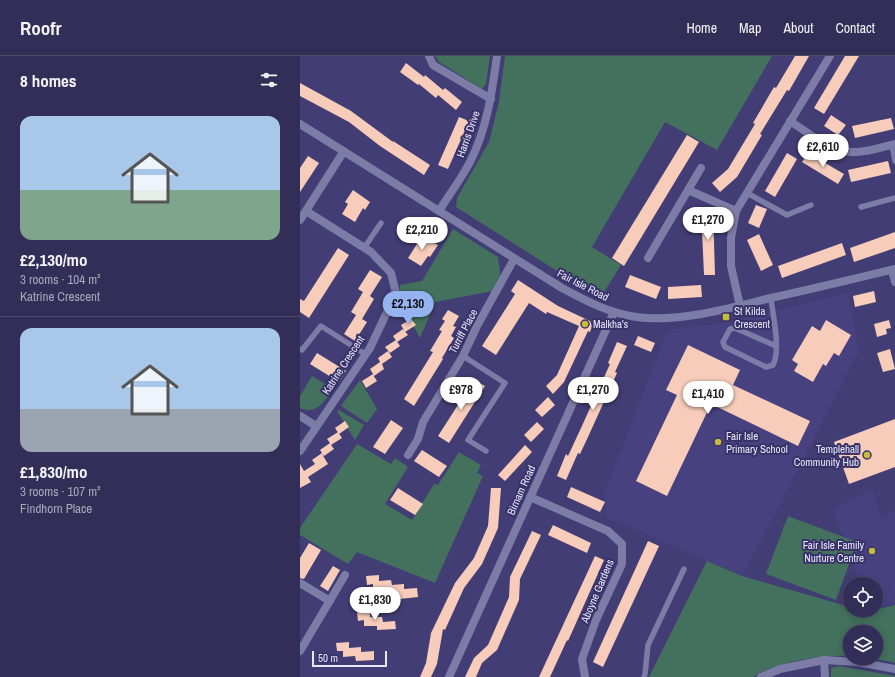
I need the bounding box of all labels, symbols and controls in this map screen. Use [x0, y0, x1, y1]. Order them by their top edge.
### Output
text: Roofr [20, 15, 62, 41]
text: Home [686, 19, 717, 37]
text: Map [739, 19, 761, 37]
text: About [783, 19, 813, 37]
text: Contact [835, 19, 875, 37]
text: 8 homes [20, 69, 77, 92]
icon: filters [258, 69, 280, 91]
street label: Harris Drive [453, 109, 483, 159]
pin: £2,610 [790, 134, 856, 168]
text: £2,610 [807, 138, 839, 155]
icon: home [114, 142, 186, 214]
pin: £1,270 [675, 207, 741, 241]
text: £1,270 [692, 211, 724, 228]
pin: £2,210 [389, 217, 455, 251]
text: £2,210 [406, 221, 438, 238]
text: £2,130/mo [20, 248, 87, 271]
street label: Fair Isle Road [555, 266, 611, 304]
text: 3 rooms · 104 m² [20, 271, 101, 288]
text: Katrine Crescent [20, 288, 100, 305]
pin: £2,130 [375, 291, 441, 325]
text: £2,130 [392, 295, 424, 312]
place label: St Kilda Crescent [734, 304, 771, 331]
street label: Turriff Place [446, 306, 480, 356]
marker: St Kilda Crescent [721, 312, 731, 322]
place label: Malkha's [593, 317, 629, 331]
marker: Malkha's [580, 319, 590, 329]
street label: Katrine Crescent [319, 332, 368, 397]
icon: home [114, 354, 186, 426]
pin: £978 [437, 377, 485, 411]
pin: £1,270 [560, 377, 626, 411]
text: £978 [449, 381, 473, 398]
text: £1,270 [577, 381, 609, 398]
pin: £1,410 [675, 381, 741, 415]
text: £1,410 [692, 385, 724, 402]
place label: Fair Isle Primary School [726, 429, 788, 456]
marker: Fair Isle Primary School [713, 437, 723, 447]
place label: Templehall Community Hub [794, 442, 859, 469]
marker: Templehall Community Hub [862, 450, 872, 460]
text: £1,830/mo [20, 460, 87, 483]
street label: Birnam Road [504, 463, 538, 517]
text: 3 rooms · 107 m² [20, 483, 101, 500]
text: Findhorn Place [20, 500, 92, 517]
place label: Fair Isle Family Nurture Centre [803, 538, 864, 565]
marker: Fair Isle Family Nurture Centre [867, 546, 877, 556]
street label: Aboyne Gardens [577, 557, 617, 626]
map controls [843, 577, 883, 665]
button: locate [843, 577, 883, 617]
pin: £1,830 [342, 587, 408, 621]
text: £1,830 [359, 591, 391, 608]
button: layers [843, 625, 883, 665]
scale bar [312, 649, 387, 668]
text: 50 m [318, 651, 338, 665]

